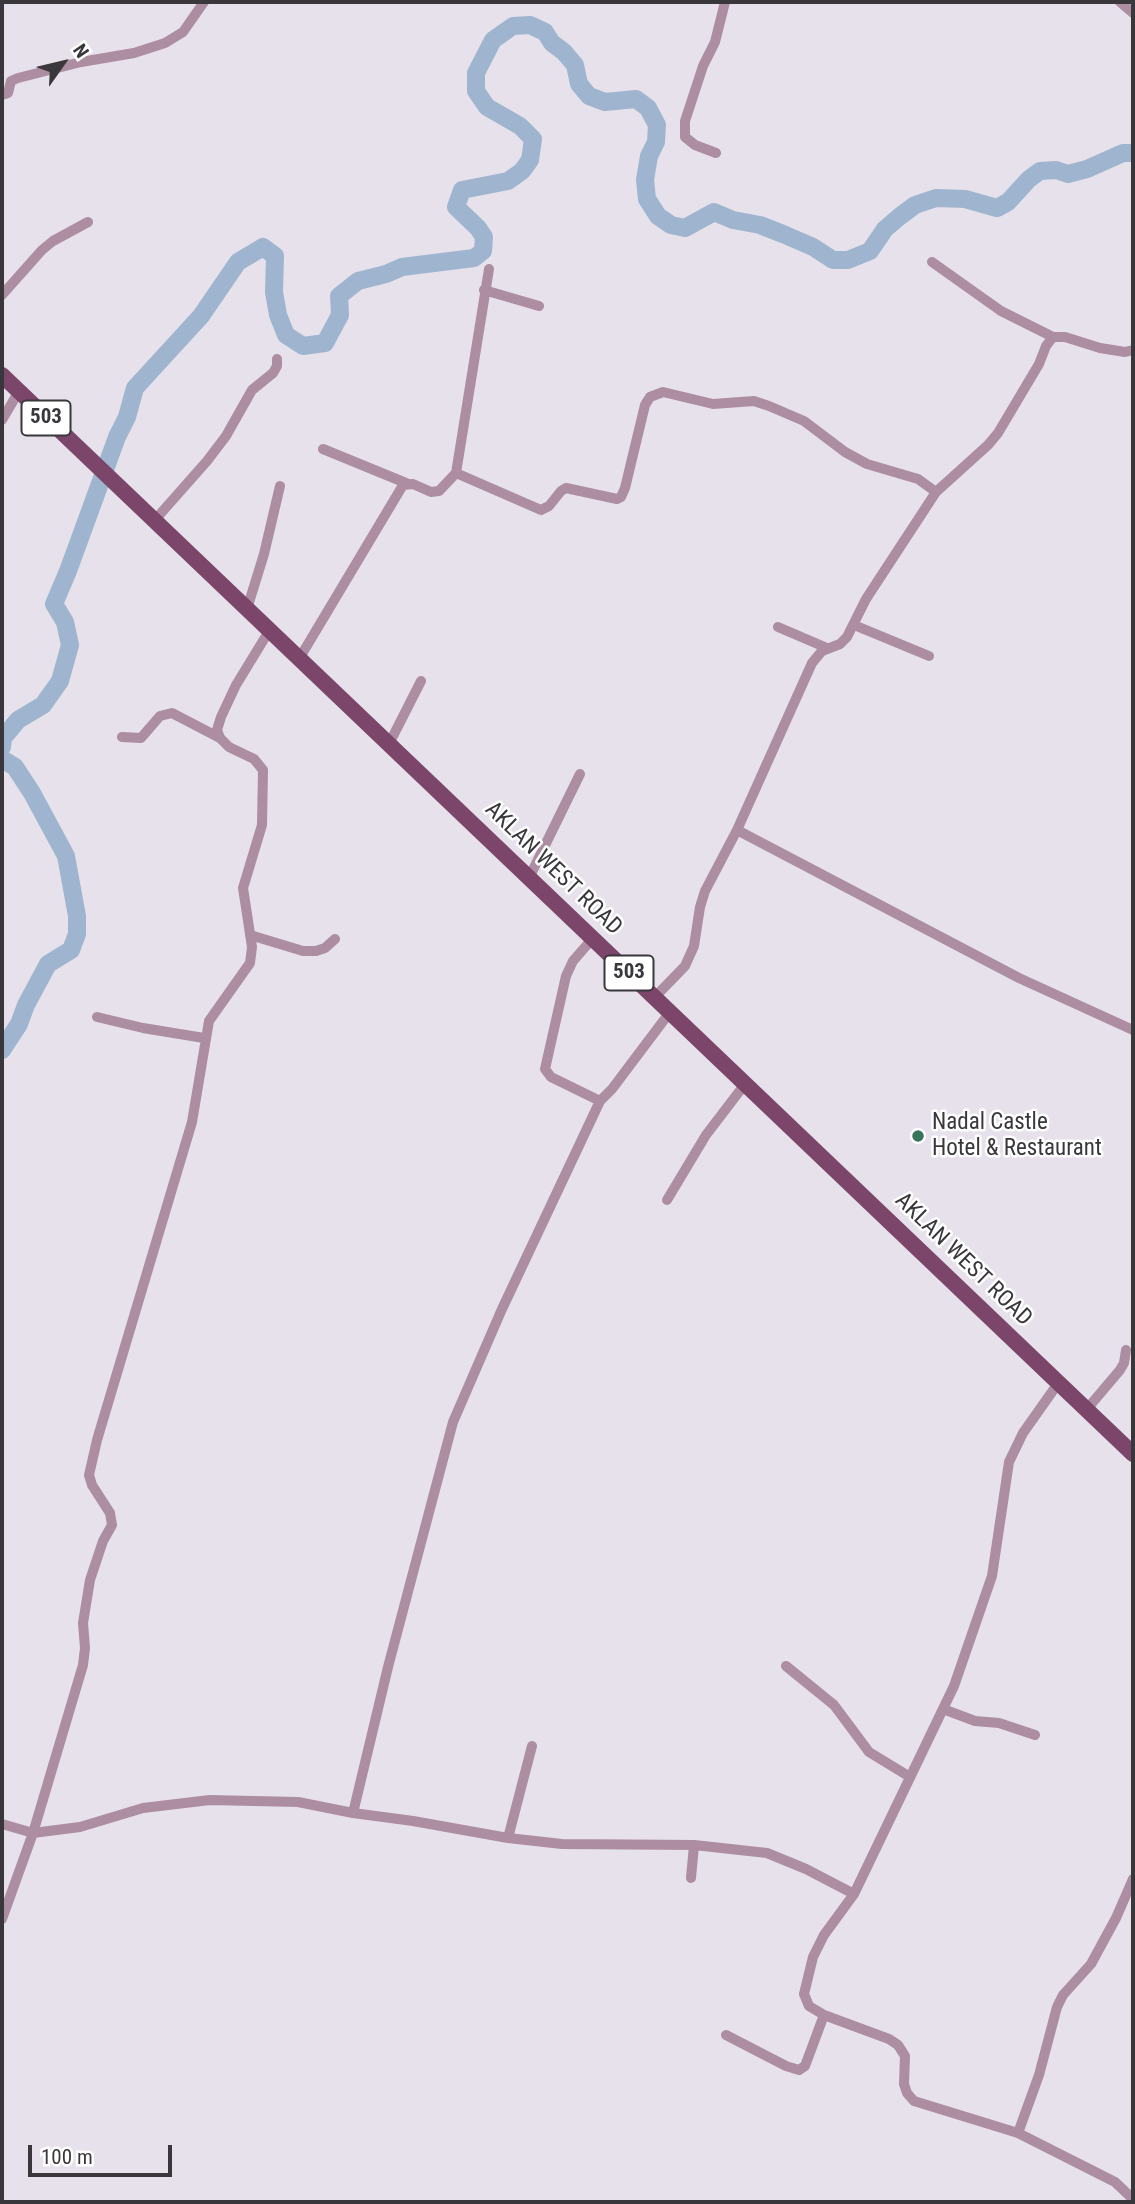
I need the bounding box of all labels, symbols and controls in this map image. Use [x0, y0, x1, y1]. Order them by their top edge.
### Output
north arrow [28, 28, 98, 98]
text: N [68, 40, 94, 62]
road number: 503 [22, 400, 70, 436]
street label: AKLAN WEST ROAD [479, 797, 627, 941]
road number: 503 [604, 956, 654, 990]
place label: Nadal Castle Hotel & Restaurant [932, 1109, 1102, 1163]
marker: Nadal Castle Hotel & Restaurant [910, 1128, 926, 1144]
street label: AKLAN WEST ROAD [889, 1188, 1037, 1332]
scale bar [32, 2130, 175, 2174]
text: 100 m [41, 2145, 93, 2169]

